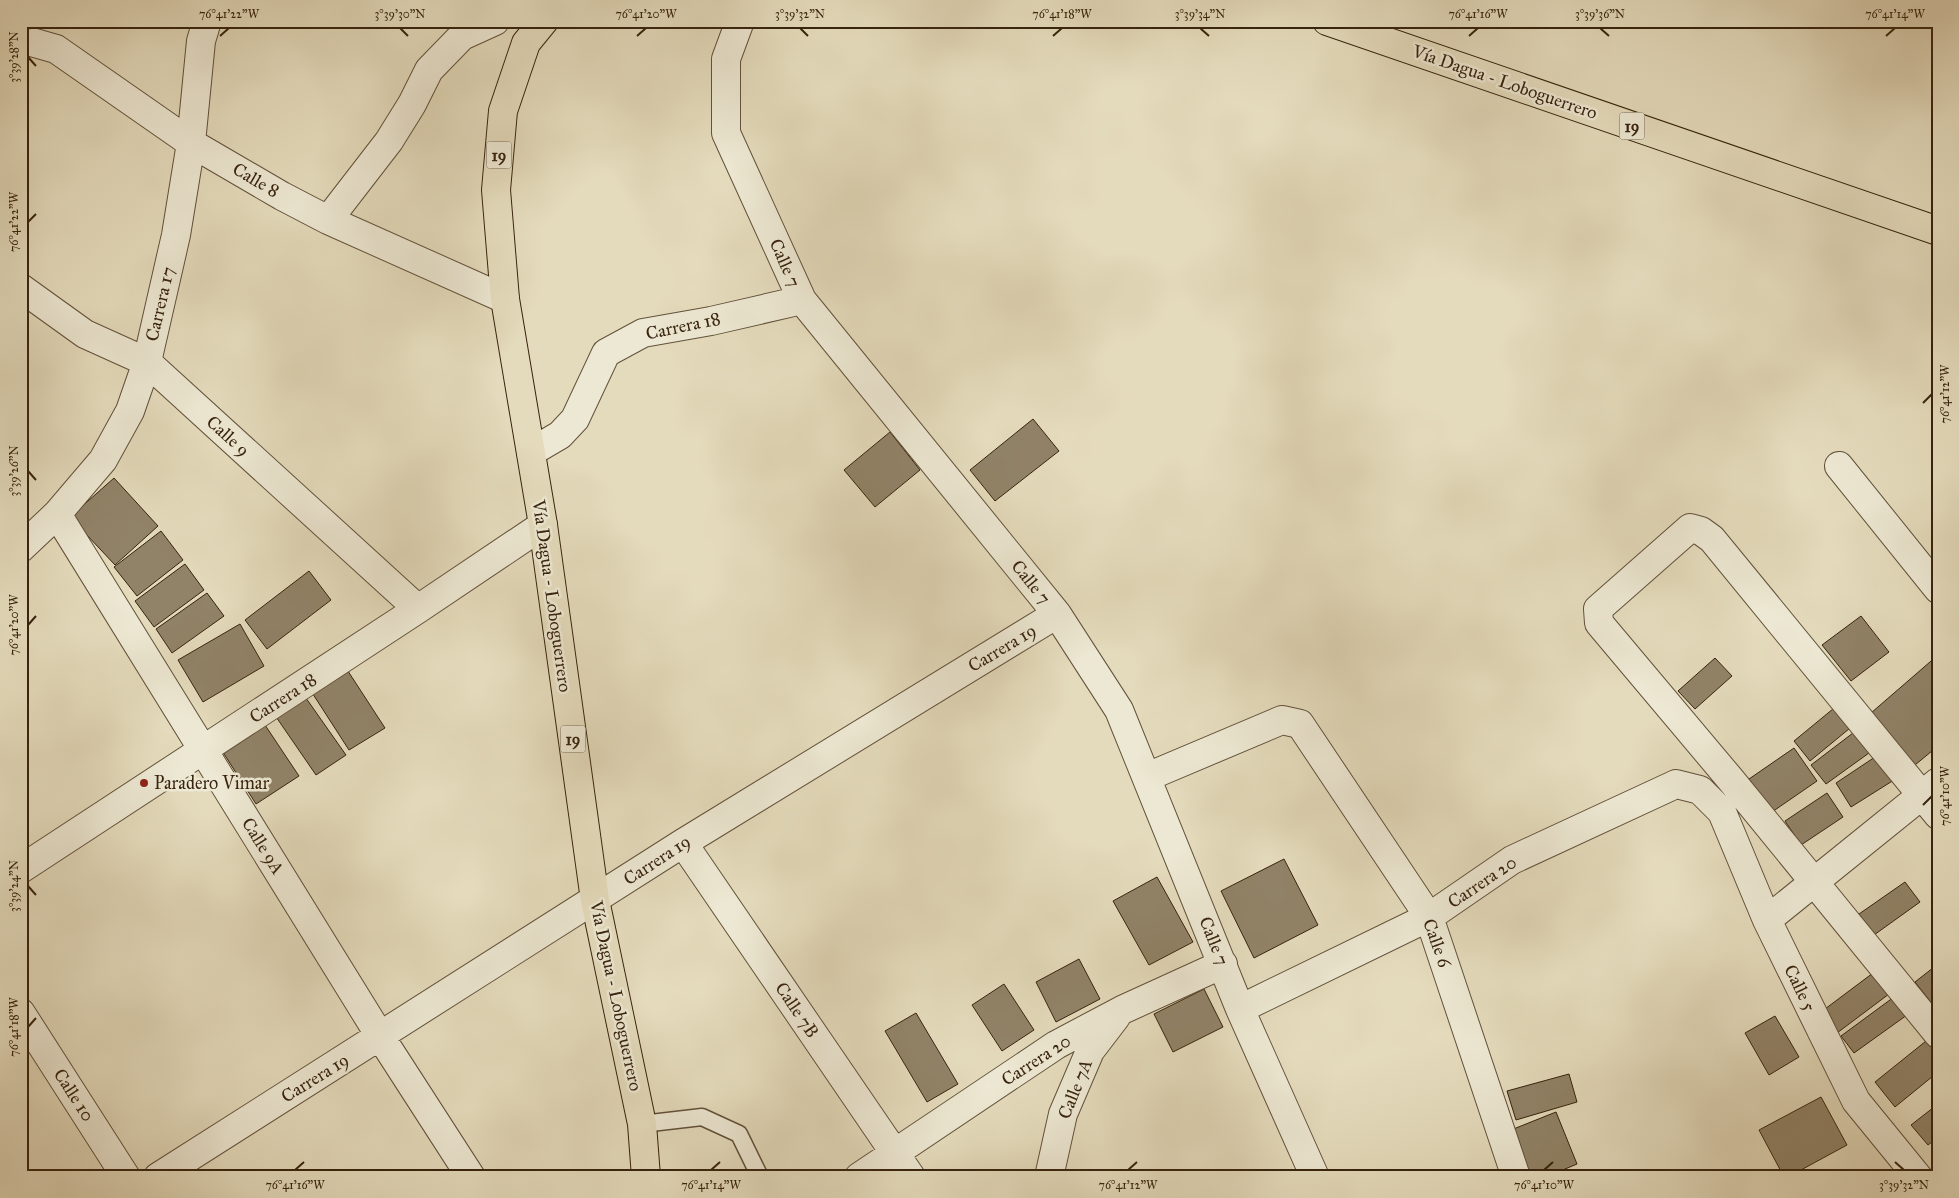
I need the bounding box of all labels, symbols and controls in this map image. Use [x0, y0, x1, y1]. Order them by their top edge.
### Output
text: 76°41'22"W [199, 7, 260, 21]
text: 3°39'30"N [375, 7, 425, 21]
text: 76°41'20"W [615, 7, 677, 21]
text: 3°39'32"N [775, 7, 825, 21]
text: 76°41'18"W [1032, 7, 1092, 21]
text: 3°39'34"N [1175, 7, 1225, 21]
text: 76°41'16"W [1448, 7, 1508, 21]
text: 3°39'36"N [1575, 7, 1625, 21]
text: 76°41'14"W [1865, 7, 1925, 21]
text: 3°39'28"N [7, 31, 21, 83]
street label: Vía Dagua - Loboguerrero [1408, 40, 1600, 125]
road number: 19 [1620, 112, 1644, 140]
road number: 19 [486, 142, 512, 168]
street label: Calle 8 [229, 158, 283, 202]
text: 76°41'22"W [7, 191, 21, 252]
street label: Calle 7 [765, 235, 805, 291]
street label: Carrera 17 [141, 265, 179, 343]
street label: Carrera 18 [644, 307, 722, 345]
text: 76°41'12"W [1938, 364, 1952, 423]
street label: Calle 9 [202, 411, 254, 461]
text: 3°39'26"N [7, 445, 21, 497]
street label: Vía Dagua - Loboguerrero [526, 497, 576, 694]
street label: Calle 7 [1007, 555, 1055, 609]
text: 76°41'20"W [7, 594, 21, 656]
street label: Carrera 19 [964, 619, 1040, 677]
street label: Carrera 18 [245, 668, 321, 728]
road number: 19 [560, 726, 586, 752]
text: 76°41'10"W [1938, 765, 1952, 826]
place label: Paradero Vimar [154, 772, 269, 794]
marker: Paradero Vimar [138, 777, 150, 789]
street label: Calle 9A [237, 814, 289, 878]
street label: Carrera 19 [619, 830, 695, 890]
street label: Carrera 20 [1443, 851, 1521, 913]
text: 3°39'24"N [7, 860, 21, 912]
street label: Vía Dagua - Loboguerrero [584, 898, 647, 1093]
street label: Calle 7 [1194, 913, 1234, 969]
street label: Calle 6 [1418, 916, 1456, 971]
street label: Calle 5 [1779, 961, 1821, 1016]
street label: Calle 7B [770, 978, 824, 1042]
text: 76°41'18"W [7, 997, 21, 1057]
street label: Carrera 20 [997, 1029, 1075, 1091]
street label: Carrera 19 [277, 1049, 353, 1107]
street label: Calle 7A [1053, 1056, 1097, 1122]
street label: Calle 10 [49, 1065, 99, 1125]
text: 76°41'16"W [265, 1178, 325, 1192]
text: 76°41'14"W [681, 1178, 741, 1192]
text: 76°41'12"W [1099, 1178, 1158, 1192]
text: 76°41'10"W [1514, 1178, 1575, 1192]
text: 3°39'32"N [1879, 1178, 1929, 1192]

